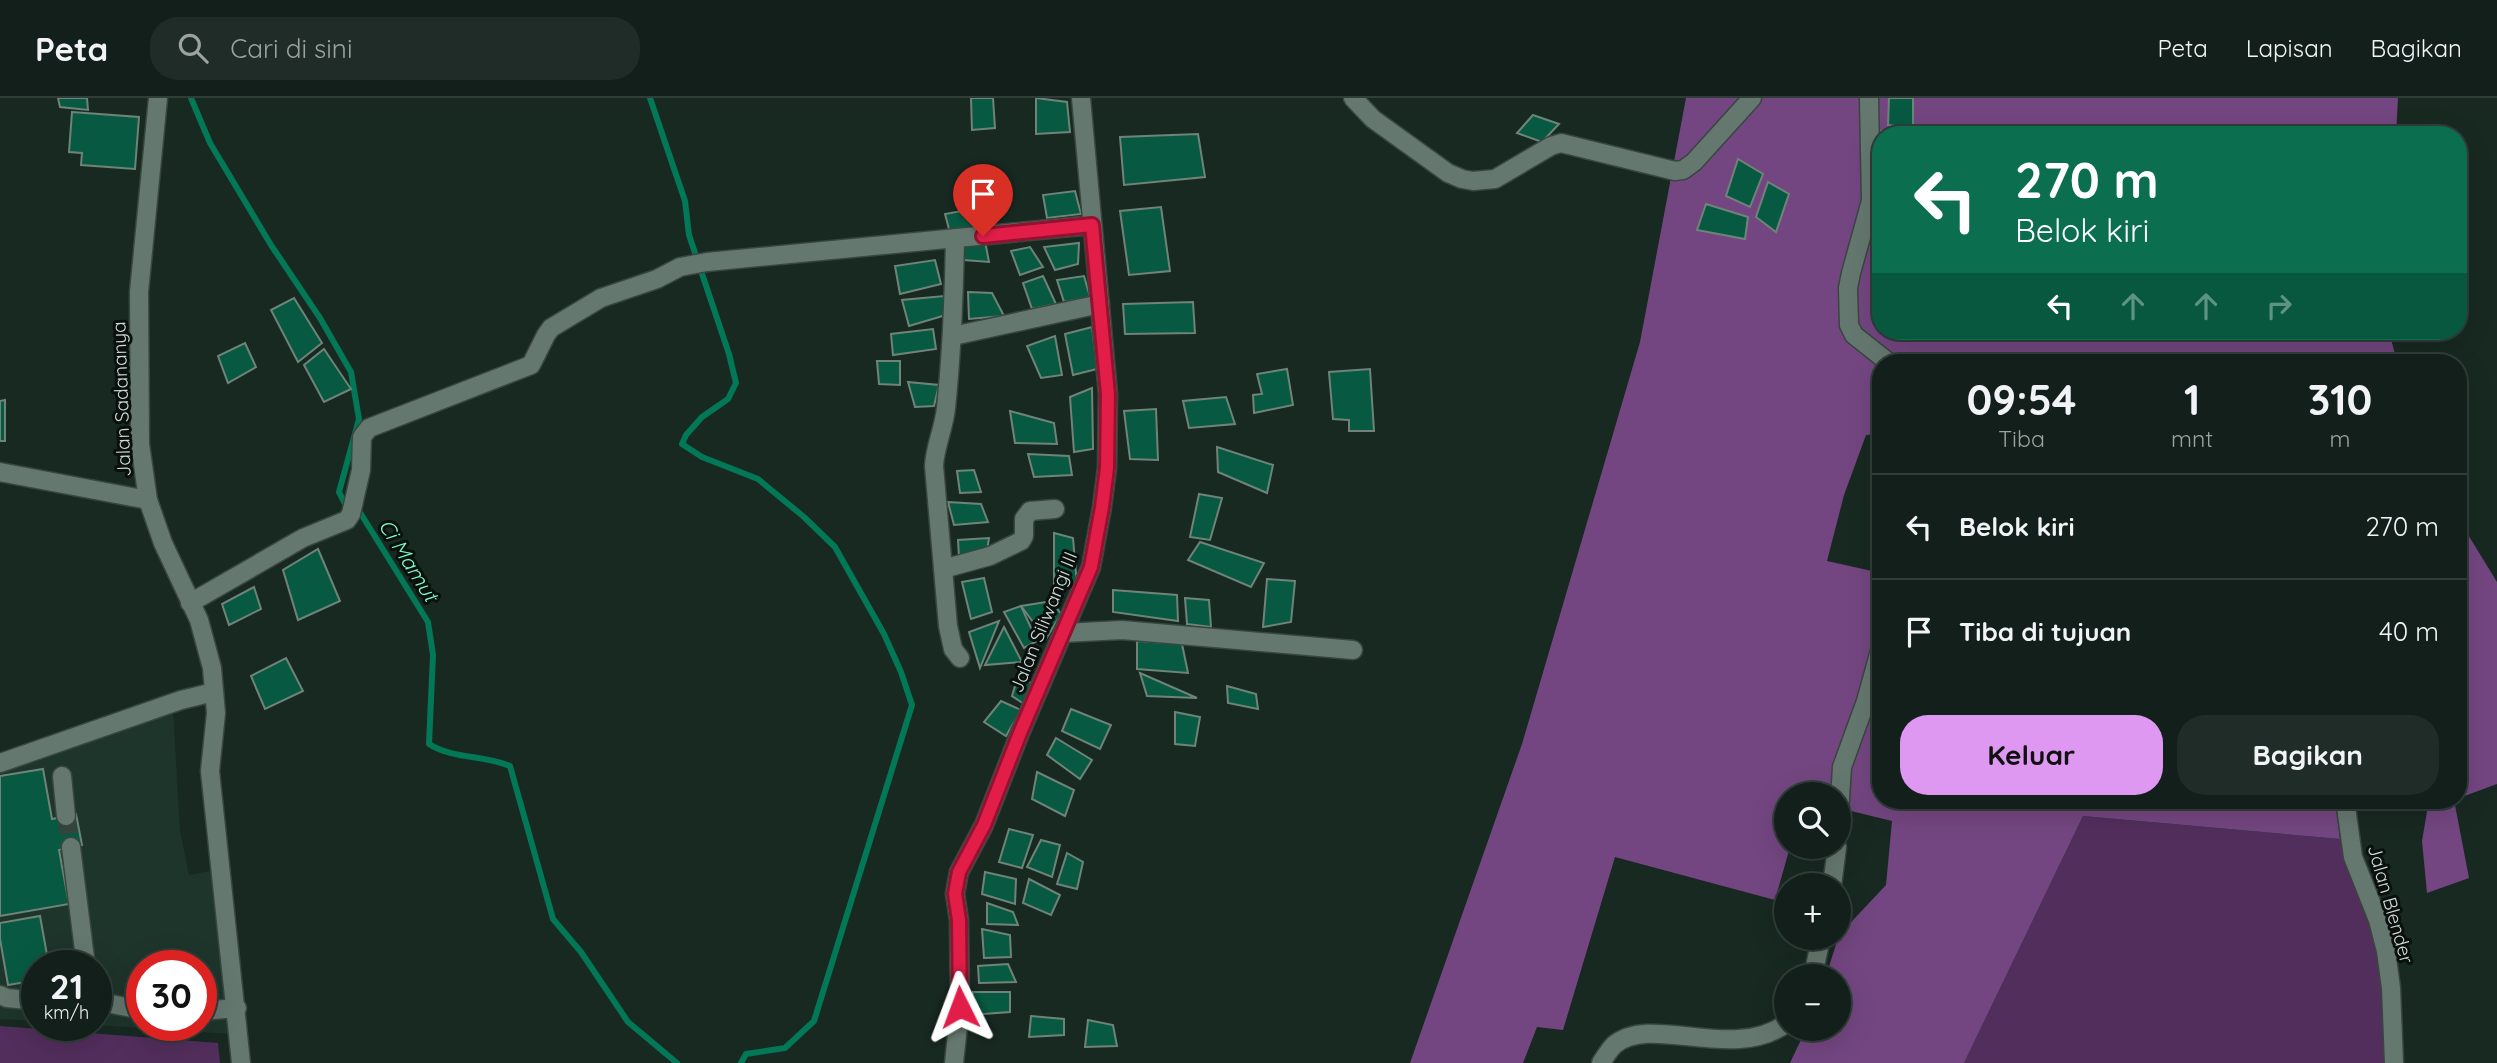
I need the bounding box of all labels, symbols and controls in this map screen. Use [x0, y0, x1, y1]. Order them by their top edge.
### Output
search box [150, 17, 640, 80]
text: Peta [35, 28, 108, 69]
icon: search [174, 29, 212, 67]
text: Cari di sini [230, 32, 352, 65]
text: Peta [2157, 33, 2208, 63]
text: Lapisan [2246, 33, 2333, 63]
text: Bagikan [2371, 33, 2462, 63]
text: 270 m [2015, 149, 2159, 210]
icon: left [1900, 154, 1991, 245]
pin [953, 164, 1013, 236]
icon: arrive [964, 175, 1002, 213]
text: Belok kiri [2015, 210, 2149, 250]
icon: left [2041, 287, 2079, 325]
icon: ahead [2114, 287, 2152, 325]
icon: ahead [2187, 287, 2225, 325]
icon: right [2260, 287, 2298, 325]
street label: Jalan Sadananya [106, 321, 136, 477]
text: 09:54 [1967, 373, 2077, 426]
text: 1 [2184, 373, 2200, 426]
text: 310 [2308, 373, 2372, 426]
text: Tiba [1998, 424, 2045, 453]
text: mnt [2171, 424, 2213, 453]
text: m [2330, 424, 2351, 453]
icon: left [1900, 508, 1938, 546]
text: Belok kiri [1959, 510, 2075, 543]
text: 270 m [2365, 510, 2439, 543]
water label: Ci Mamut [374, 514, 446, 608]
street label: Jalan Siliwangi III [1004, 548, 1082, 696]
icon: arrive [1900, 613, 1938, 651]
text: Tiba di tujuan [1959, 615, 2131, 648]
text: 40 m [2379, 615, 2439, 648]
button: Keluar [1900, 715, 2163, 795]
button: Bagikan [2177, 715, 2439, 795]
map controls [1774, 782, 1851, 1041]
button: search [1774, 782, 1851, 859]
street label: Jalan Blender [2363, 842, 2420, 967]
button: + [1774, 873, 1851, 950]
speed limit sign: 30 [126, 950, 217, 1041]
text: 21 [50, 964, 83, 1008]
button: − [1774, 964, 1851, 1041]
position arrow [923, 970, 997, 1044]
text: km/h [44, 1001, 89, 1024]

